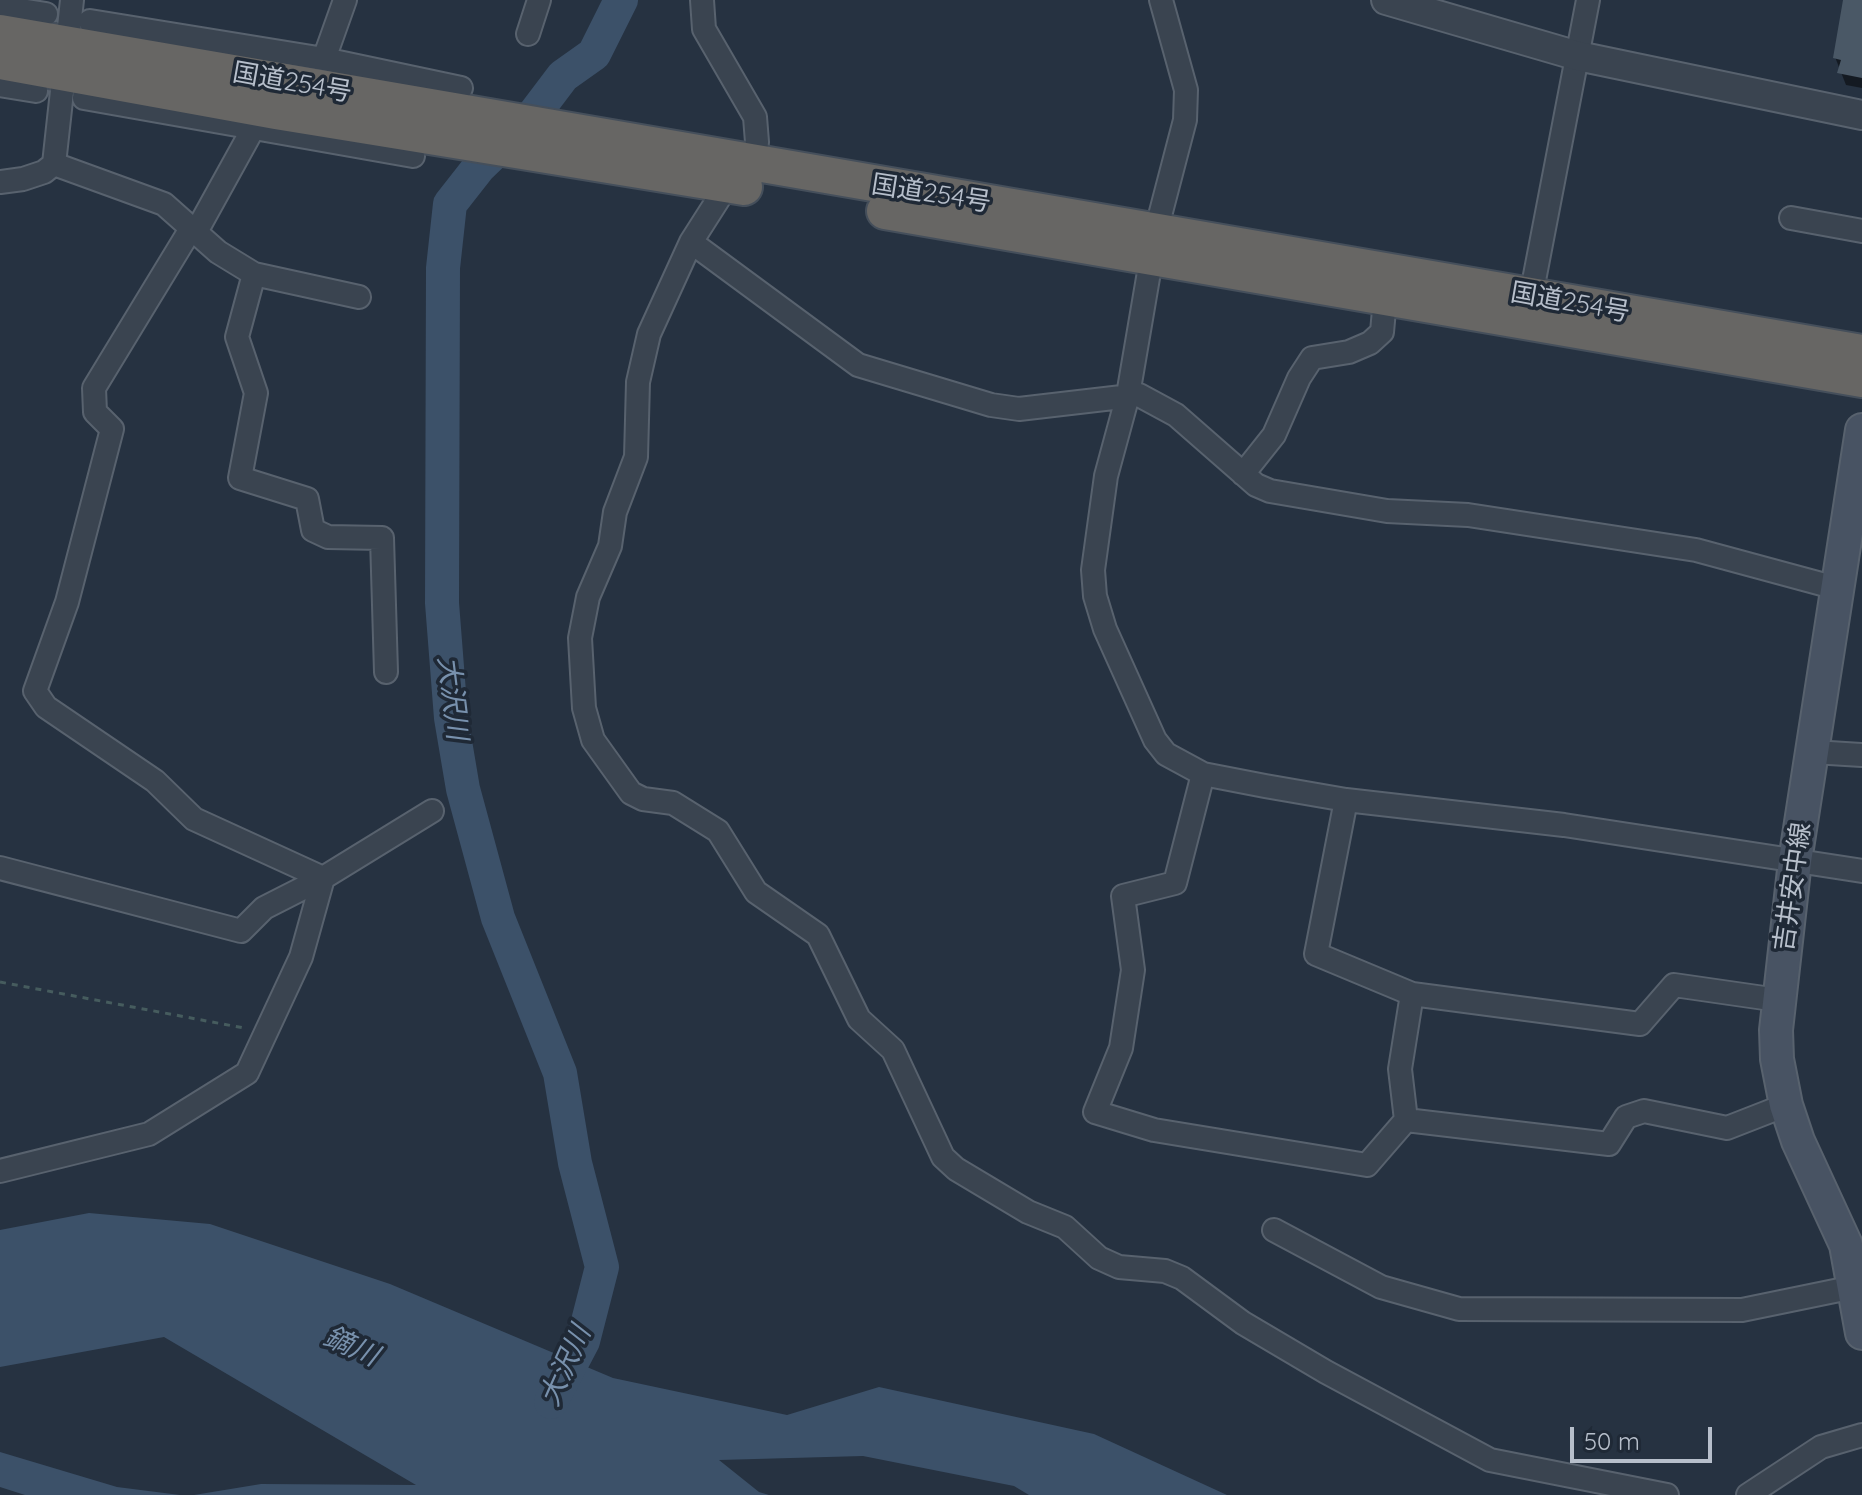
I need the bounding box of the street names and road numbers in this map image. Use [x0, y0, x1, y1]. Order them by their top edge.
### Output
street label: 国道254号 [230, 57, 354, 109]
street label: 国道254号 [869, 169, 993, 219]
street label: 国道254号 [1508, 277, 1632, 329]
street label: 吉井安中線 [1769, 820, 1817, 954]

